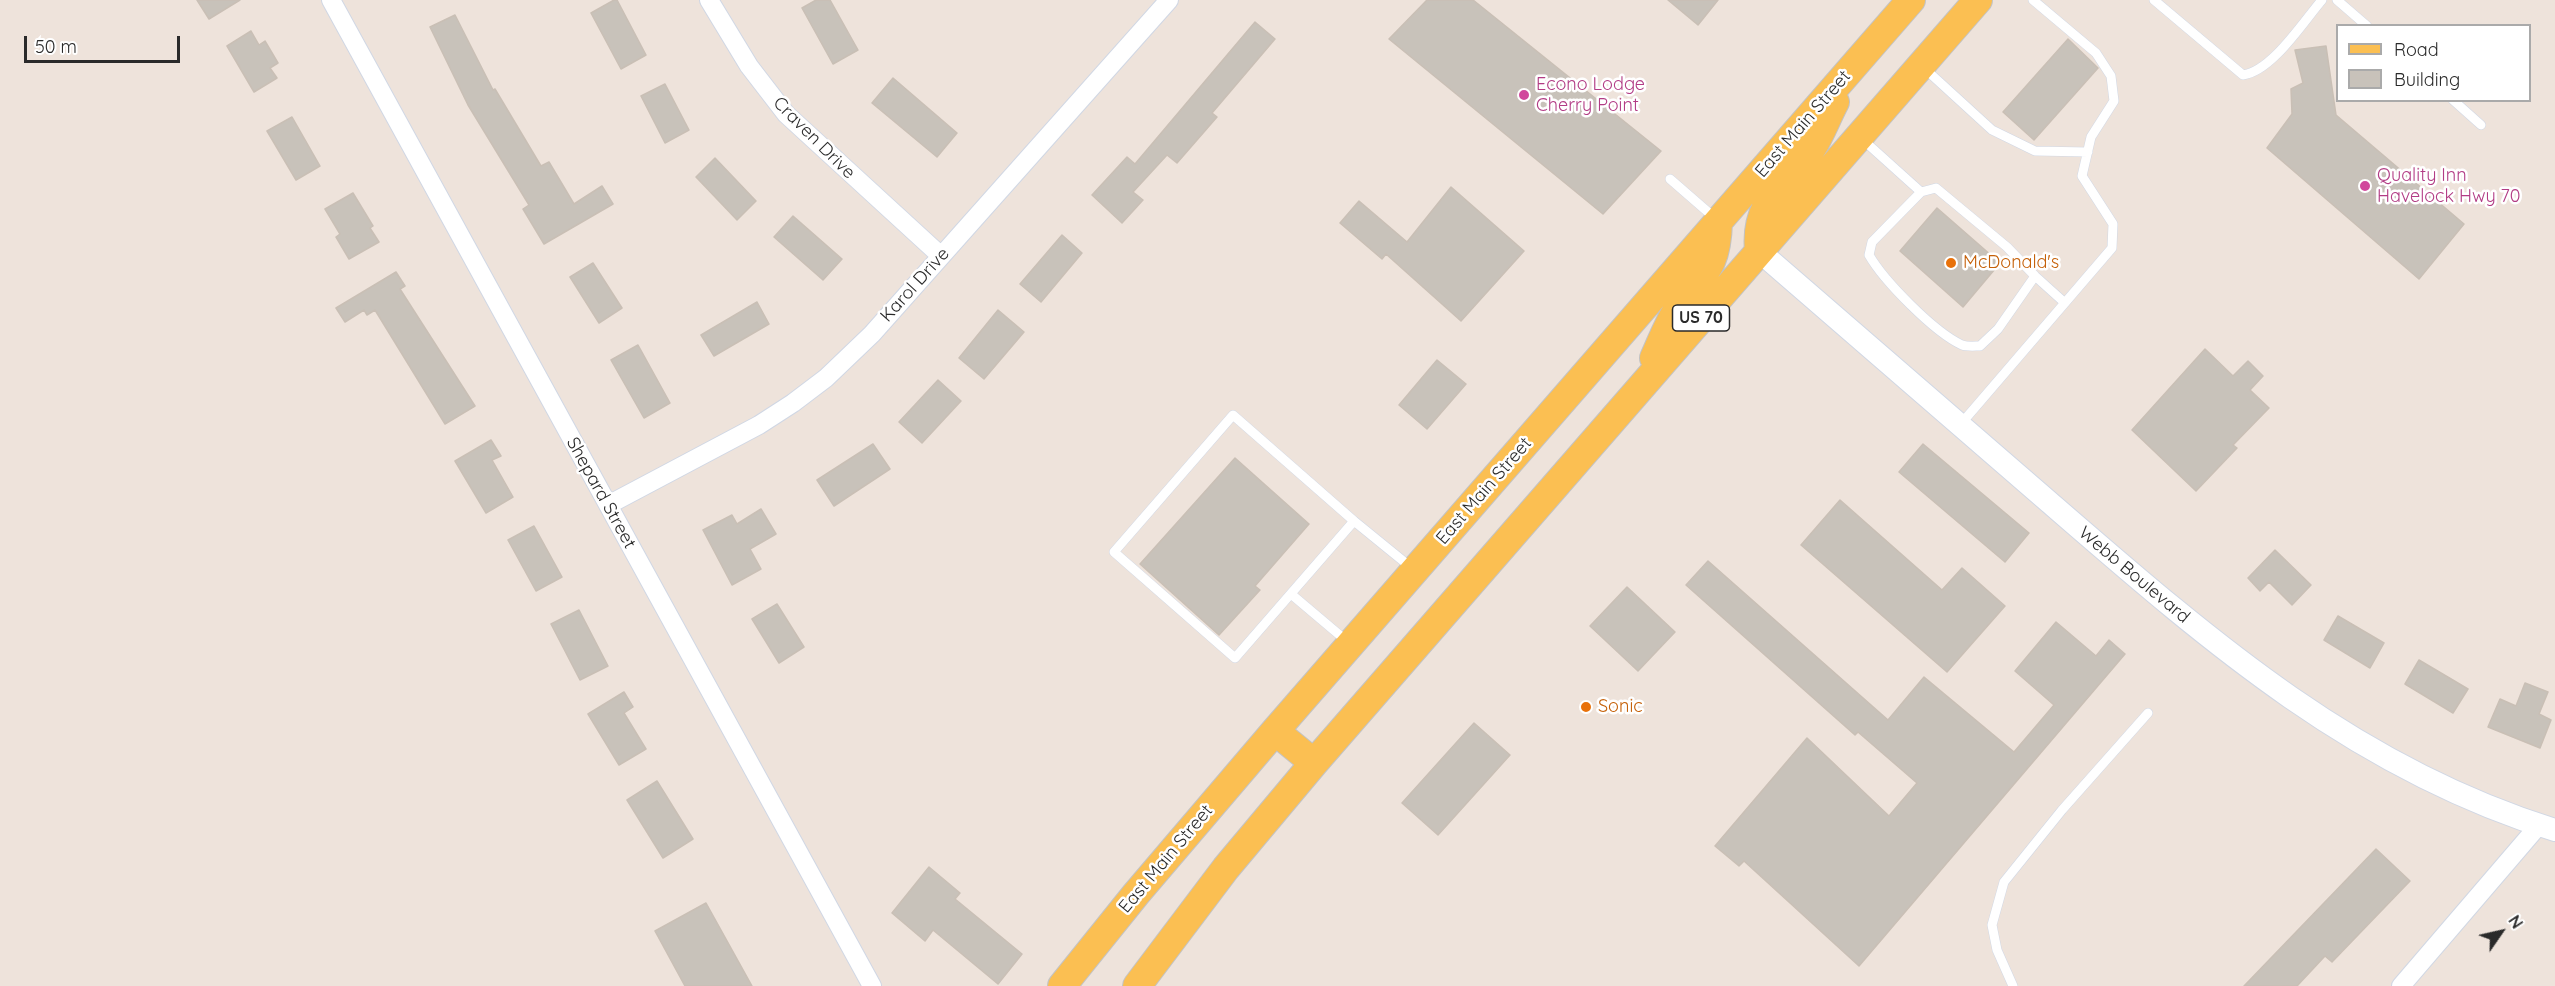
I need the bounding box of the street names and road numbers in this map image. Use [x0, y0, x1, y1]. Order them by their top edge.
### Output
street label: East Main Street [1751, 66, 1855, 182]
street label: Craven Drive [768, 92, 860, 184]
street label: Karol Drive [876, 243, 954, 327]
road number: US 70 [1672, 305, 1730, 331]
street label: East Main Street [1432, 433, 1536, 549]
street label: Shepard Street [562, 434, 640, 552]
street label: Webb Boulevard [2074, 522, 2194, 628]
street label: East Main Street [1114, 800, 1218, 918]

